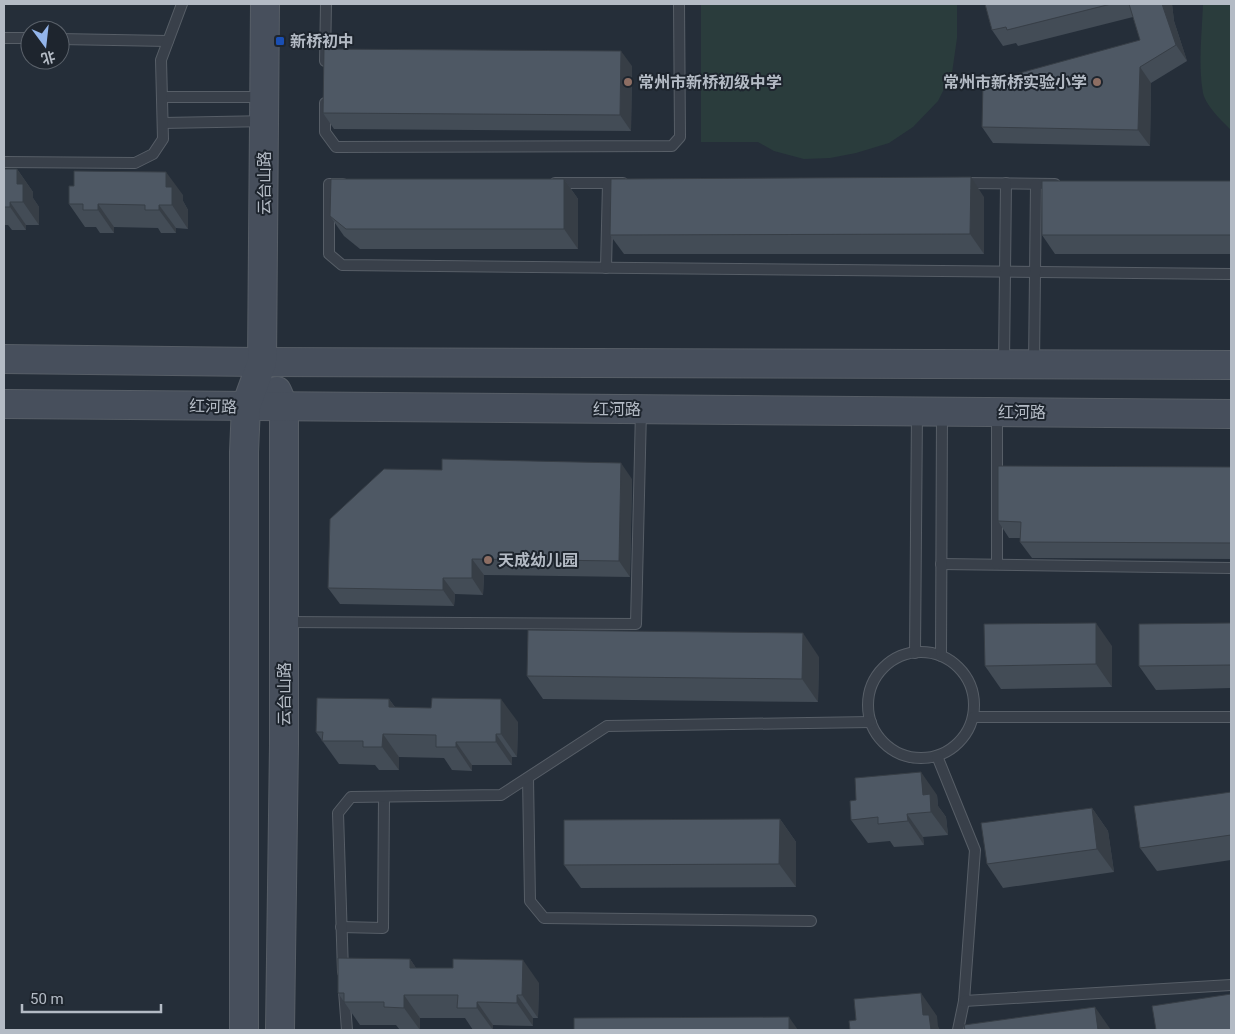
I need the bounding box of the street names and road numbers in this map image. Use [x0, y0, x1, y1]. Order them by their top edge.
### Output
street label: 云台山路 [255, 151, 274, 215]
street label: 红河路 [189, 397, 237, 416]
street label: 红河路 [593, 400, 641, 419]
street label: 红河路 [998, 403, 1046, 422]
street label: 云台山路 [275, 662, 294, 726]

